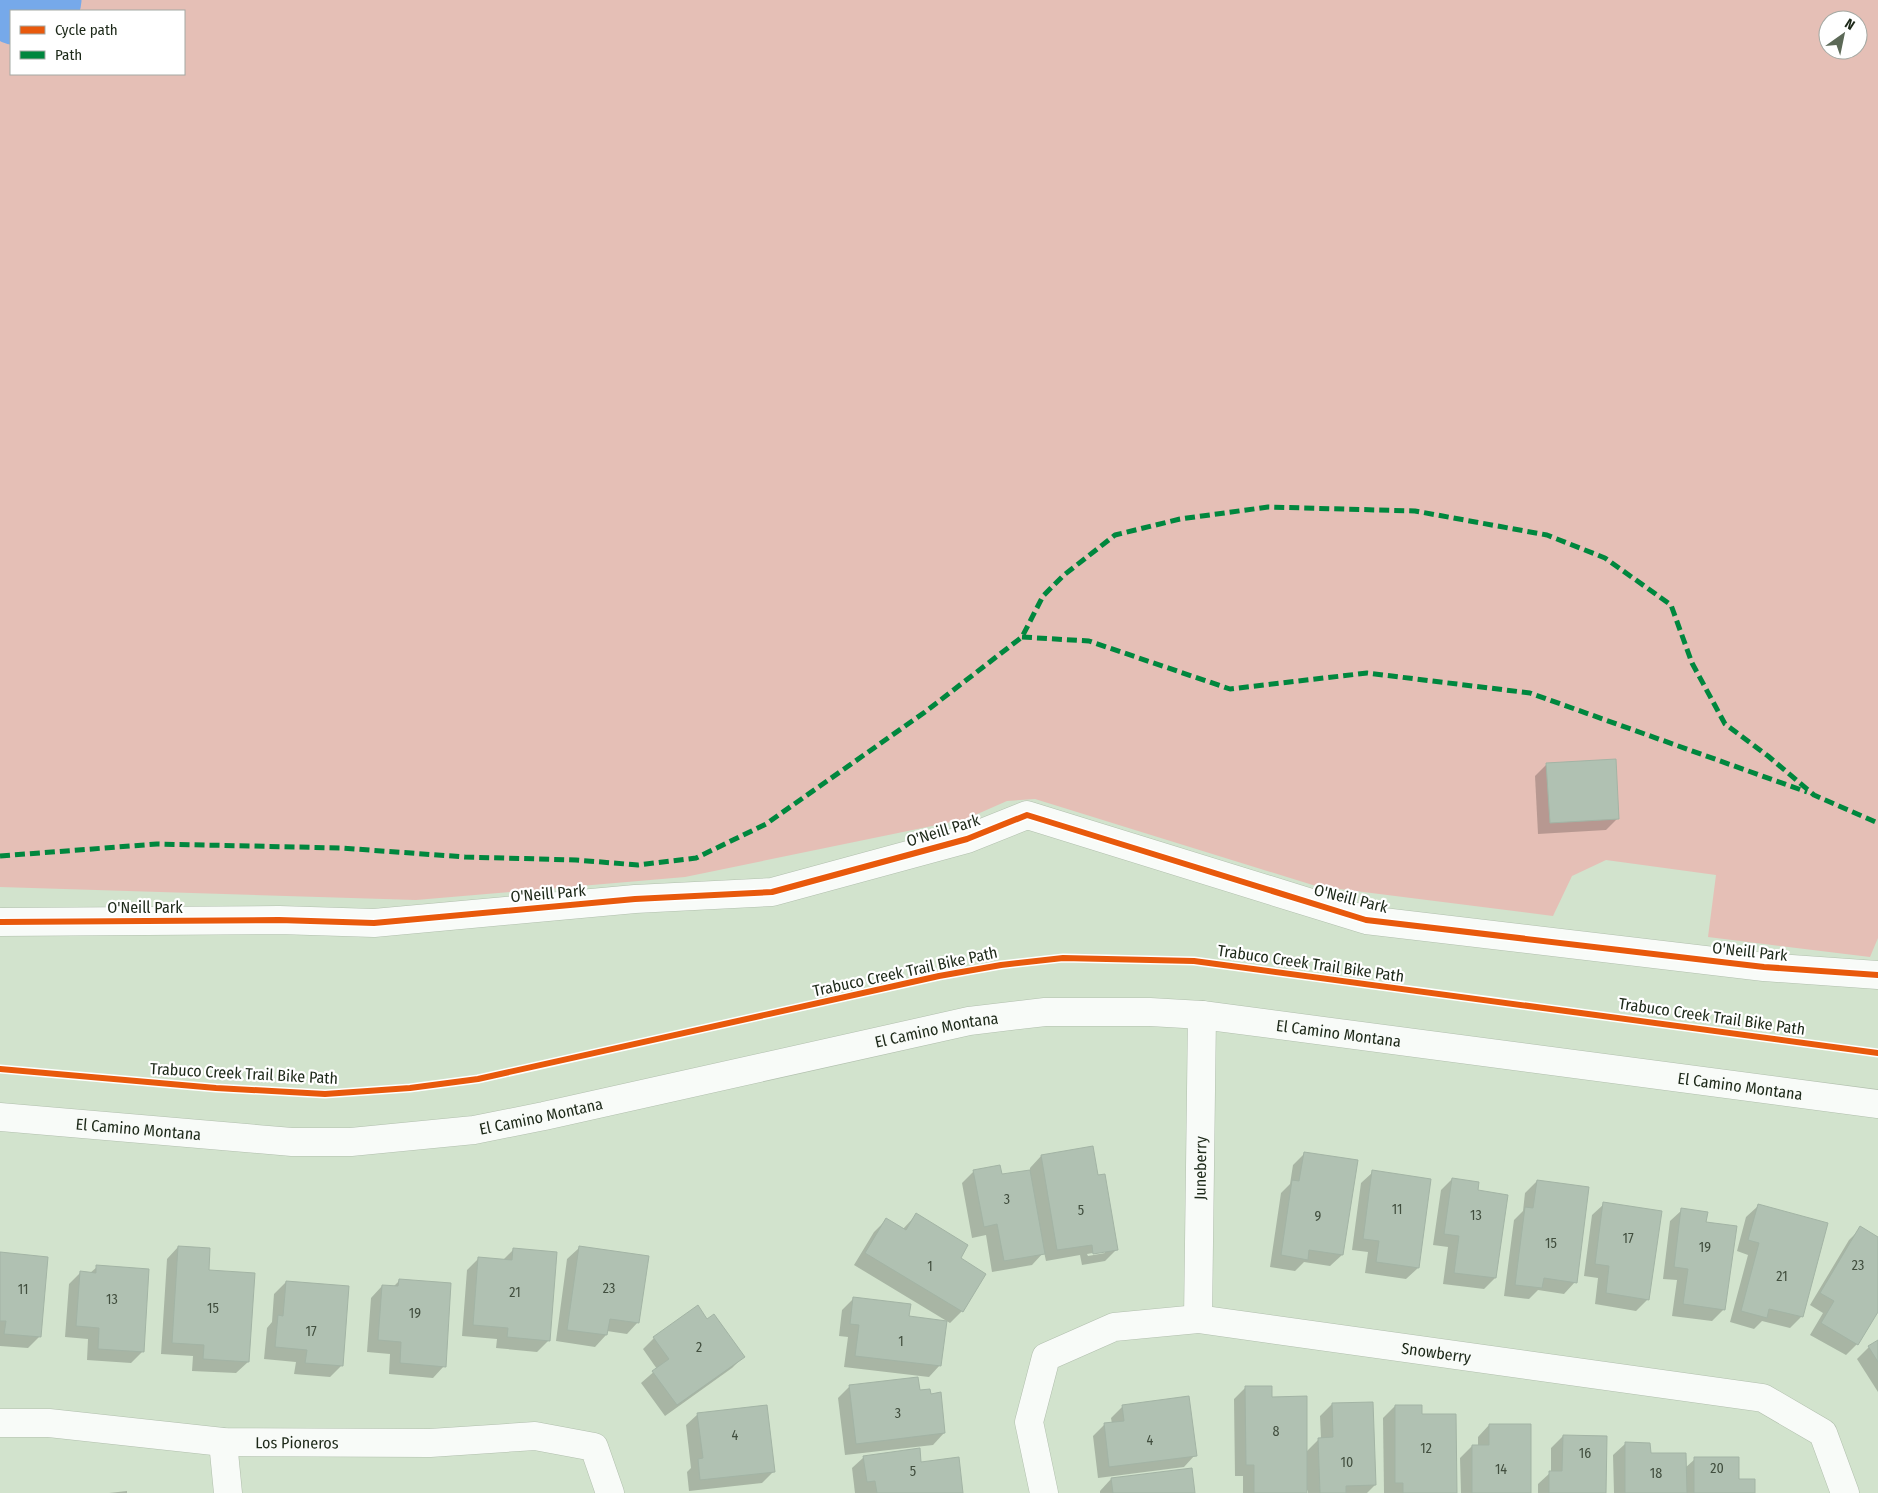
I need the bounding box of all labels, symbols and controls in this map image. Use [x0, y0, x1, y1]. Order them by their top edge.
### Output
legend [10, 10, 185, 75]
north arrow [1818, 10, 1868, 60]
text: N [1842, 15, 1858, 34]
text: Cycle path [55, 21, 118, 39]
text: Path [55, 46, 82, 64]
street label: O'Neill Park [904, 810, 983, 851]
street label: O'Neill Park [1312, 880, 1390, 917]
street label: O'Neill Park [510, 881, 587, 906]
street label: O'Neill Park [107, 898, 183, 917]
street label: O'Neill Park [1711, 938, 1789, 965]
street label: Trabuco Creek Trail Bike Path [1216, 941, 1405, 986]
street label: Trabuco Creek Trail Bike Path [811, 943, 999, 1000]
street label: Trabuco Creek Trail Bike Path [1617, 994, 1806, 1039]
street label: El Camino Montana [873, 1009, 999, 1052]
street label: El Camino Montana [1275, 1016, 1402, 1051]
street label: Trabuco Creek Trail Bike Path [150, 1059, 338, 1088]
street label: El Camino Montana [1677, 1069, 1804, 1104]
street label: El Camino Montana [478, 1094, 605, 1139]
street label: El Camino Montana [75, 1115, 202, 1144]
street label: Juneberry [1191, 1135, 1210, 1200]
house number: 3 [1004, 1191, 1010, 1208]
house number: 11 [1392, 1201, 1402, 1218]
house number: 5 [1078, 1202, 1084, 1219]
house number: 13 [1470, 1207, 1482, 1224]
house number: 9 [1315, 1208, 1322, 1225]
house number: 17 [1622, 1230, 1634, 1247]
house number: 15 [1545, 1235, 1557, 1252]
house number: 19 [1699, 1239, 1711, 1256]
house number: 23 [1852, 1257, 1864, 1274]
house number: 1 [927, 1258, 933, 1275]
house number: 21 [1776, 1268, 1788, 1285]
house number: 23 [603, 1280, 615, 1297]
house number: 11 [18, 1281, 28, 1298]
house number: 21 [509, 1284, 521, 1301]
house number: 13 [106, 1291, 118, 1308]
house number: 15 [207, 1300, 219, 1317]
house number: 19 [409, 1305, 421, 1322]
house number: 17 [305, 1323, 317, 1340]
house number: 1 [898, 1333, 904, 1350]
house number: 2 [696, 1339, 702, 1356]
street label: Snowberry [1400, 1339, 1473, 1367]
house number: 3 [895, 1405, 901, 1422]
house number: 8 [1273, 1423, 1280, 1440]
house number: 4 [732, 1427, 739, 1444]
house number: 4 [1147, 1432, 1154, 1449]
street label: Los Pioneros [255, 1433, 339, 1453]
house number: 12 [1420, 1440, 1432, 1457]
house number: 16 [1579, 1445, 1591, 1462]
house number: 10 [1341, 1454, 1353, 1471]
house number: 20 [1710, 1460, 1724, 1477]
house number: 14 [1495, 1461, 1507, 1478]
house number: 5 [910, 1463, 916, 1480]
house number: 18 [1650, 1465, 1662, 1482]

